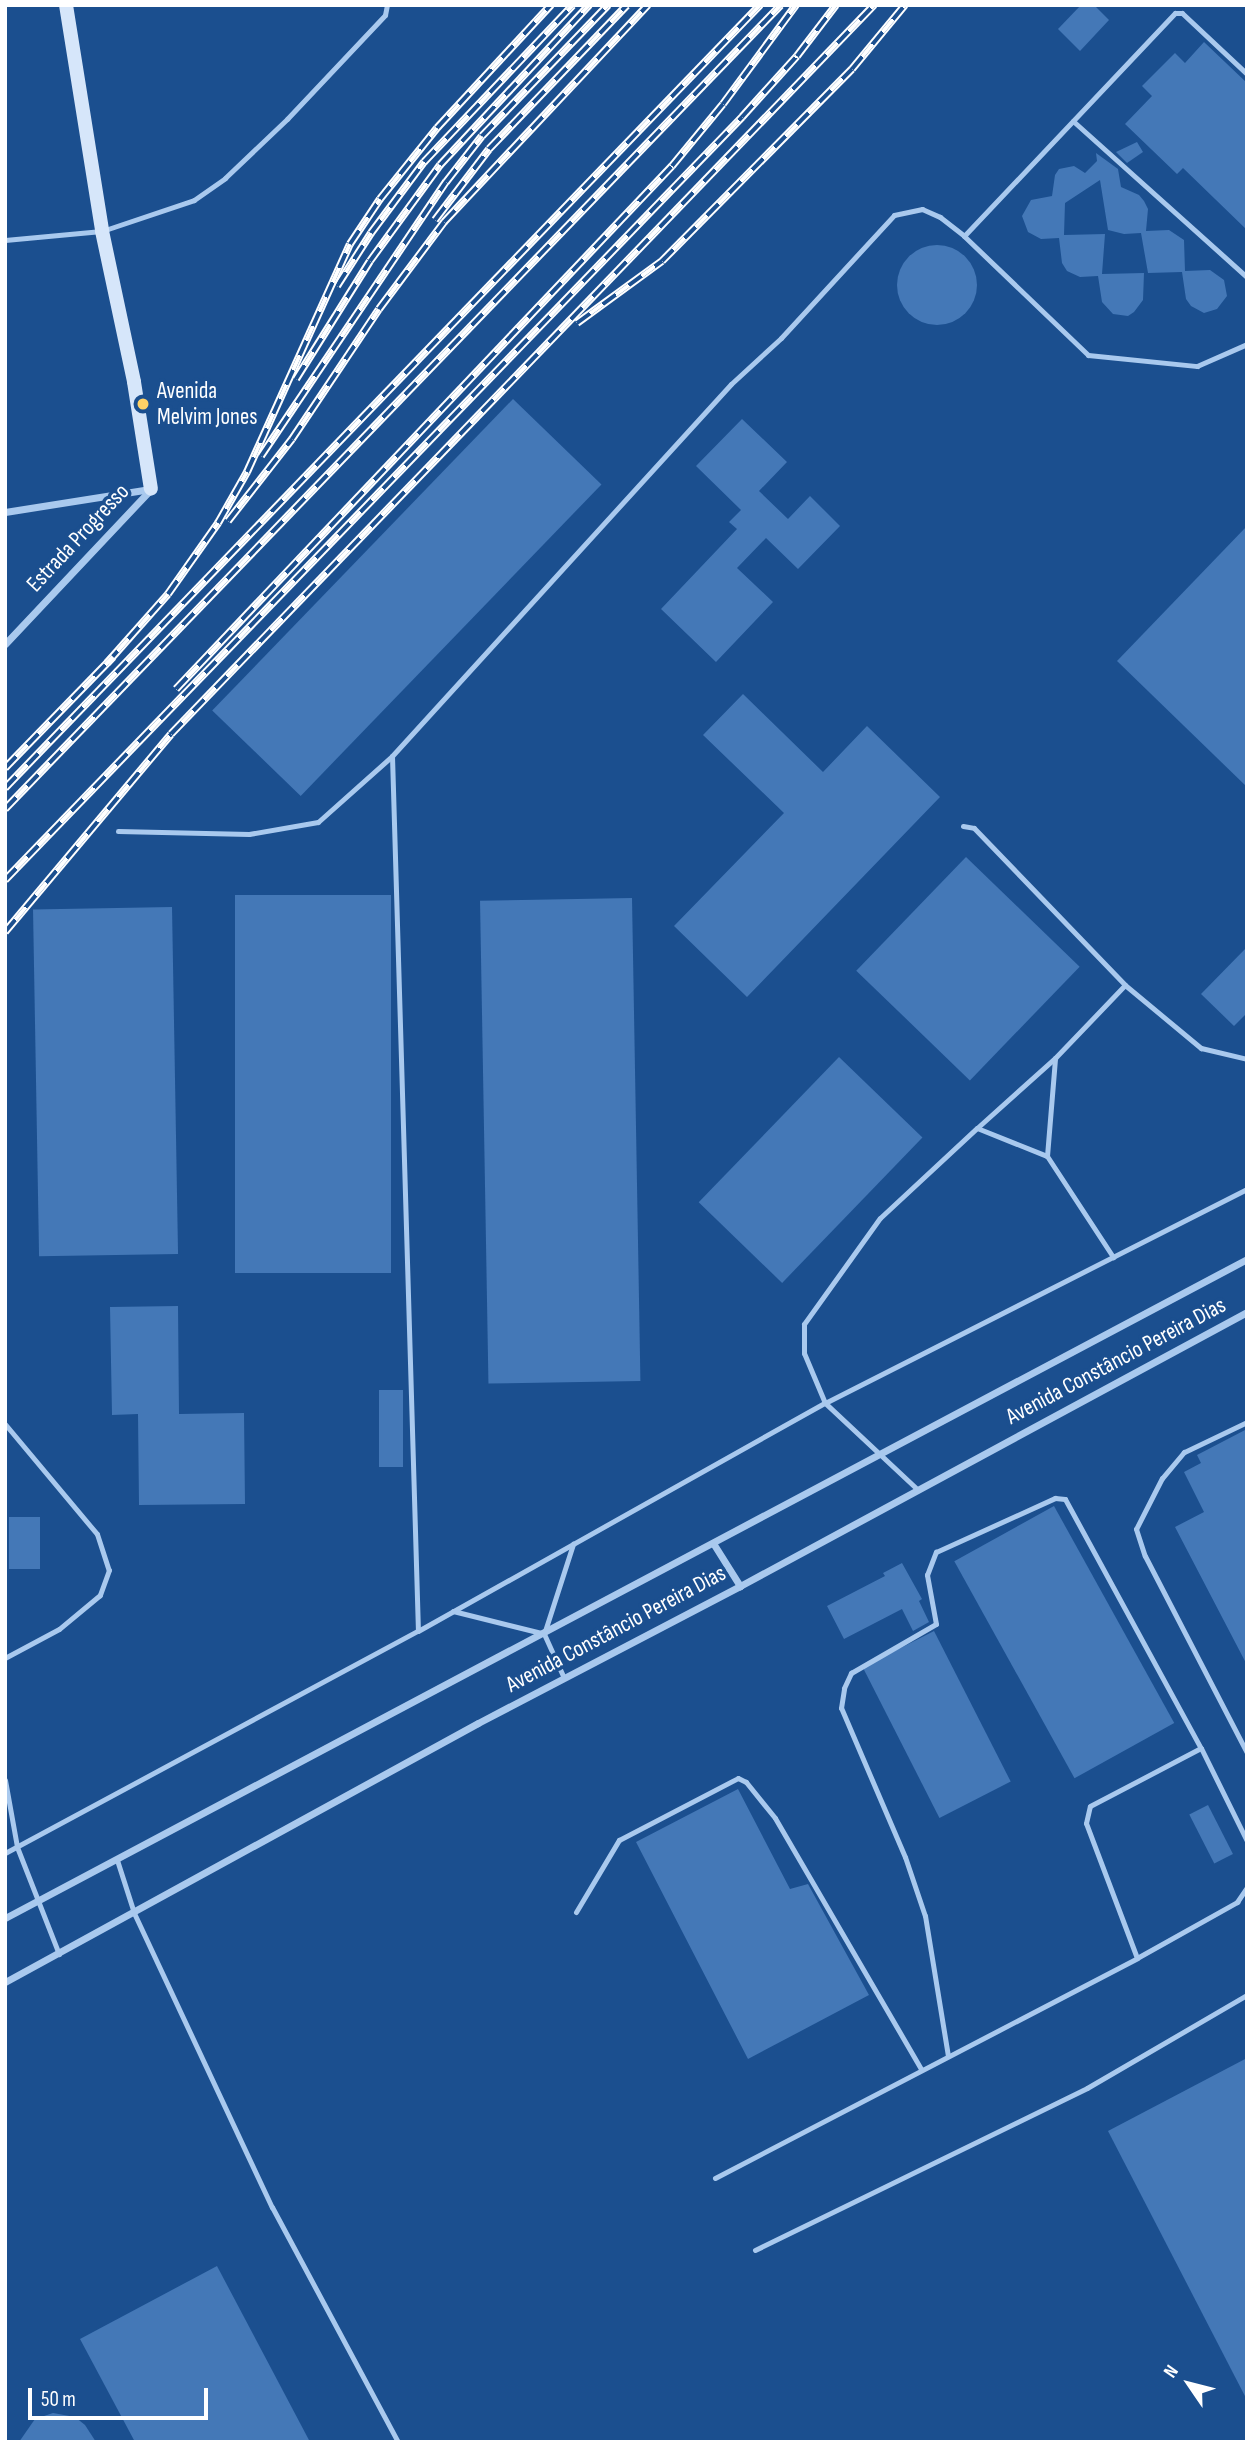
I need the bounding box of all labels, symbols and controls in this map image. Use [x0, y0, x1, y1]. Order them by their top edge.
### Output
place label: Avenida Melvim Jones [157, 377, 257, 431]
marker: Avenida Melvim Jones [135, 396, 151, 412]
street label: Estrada Progresso [21, 478, 135, 598]
street label: Avenida Constâncio Pereira Dias [1001, 1291, 1231, 1431]
street label: Avenida Constâncio Pereira Dias [501, 1559, 731, 1699]
north arrow [1154, 2349, 1224, 2419]
text: N [1159, 2361, 1184, 2382]
scale bar [32, 2374, 212, 2418]
text: 50 m [41, 2387, 76, 2412]

